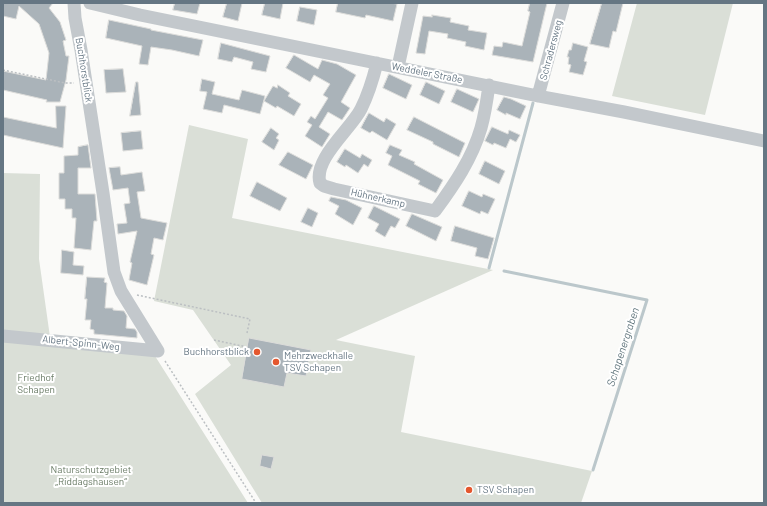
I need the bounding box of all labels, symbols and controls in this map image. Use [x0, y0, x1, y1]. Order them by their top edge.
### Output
street label: Schradersweg [537, 19, 565, 81]
street label: Buchhorstblick [73, 37, 95, 103]
street label: Weddeler Straße [390, 60, 464, 86]
street label: Hühnerkamp [350, 186, 406, 210]
water label: Schapenergraben [604, 306, 642, 388]
street label: Albert-Spinn-Weg [42, 333, 120, 353]
place label: Buchhorstblick [184, 346, 249, 358]
marker: Buchhorstblick [252, 347, 262, 357]
place label: Mehrzweckhalle TSV Schapen [284, 350, 353, 374]
marker: Mehrzweckhalle TSV Schapen [271, 357, 281, 367]
park label: Friedhof Schapen [17, 372, 55, 396]
park label: Naturschutzgebiet „Riddagshausen“ [51, 464, 131, 488]
place label: TSV Schapen [477, 484, 534, 496]
marker: TSV Schapen [464, 485, 474, 495]

